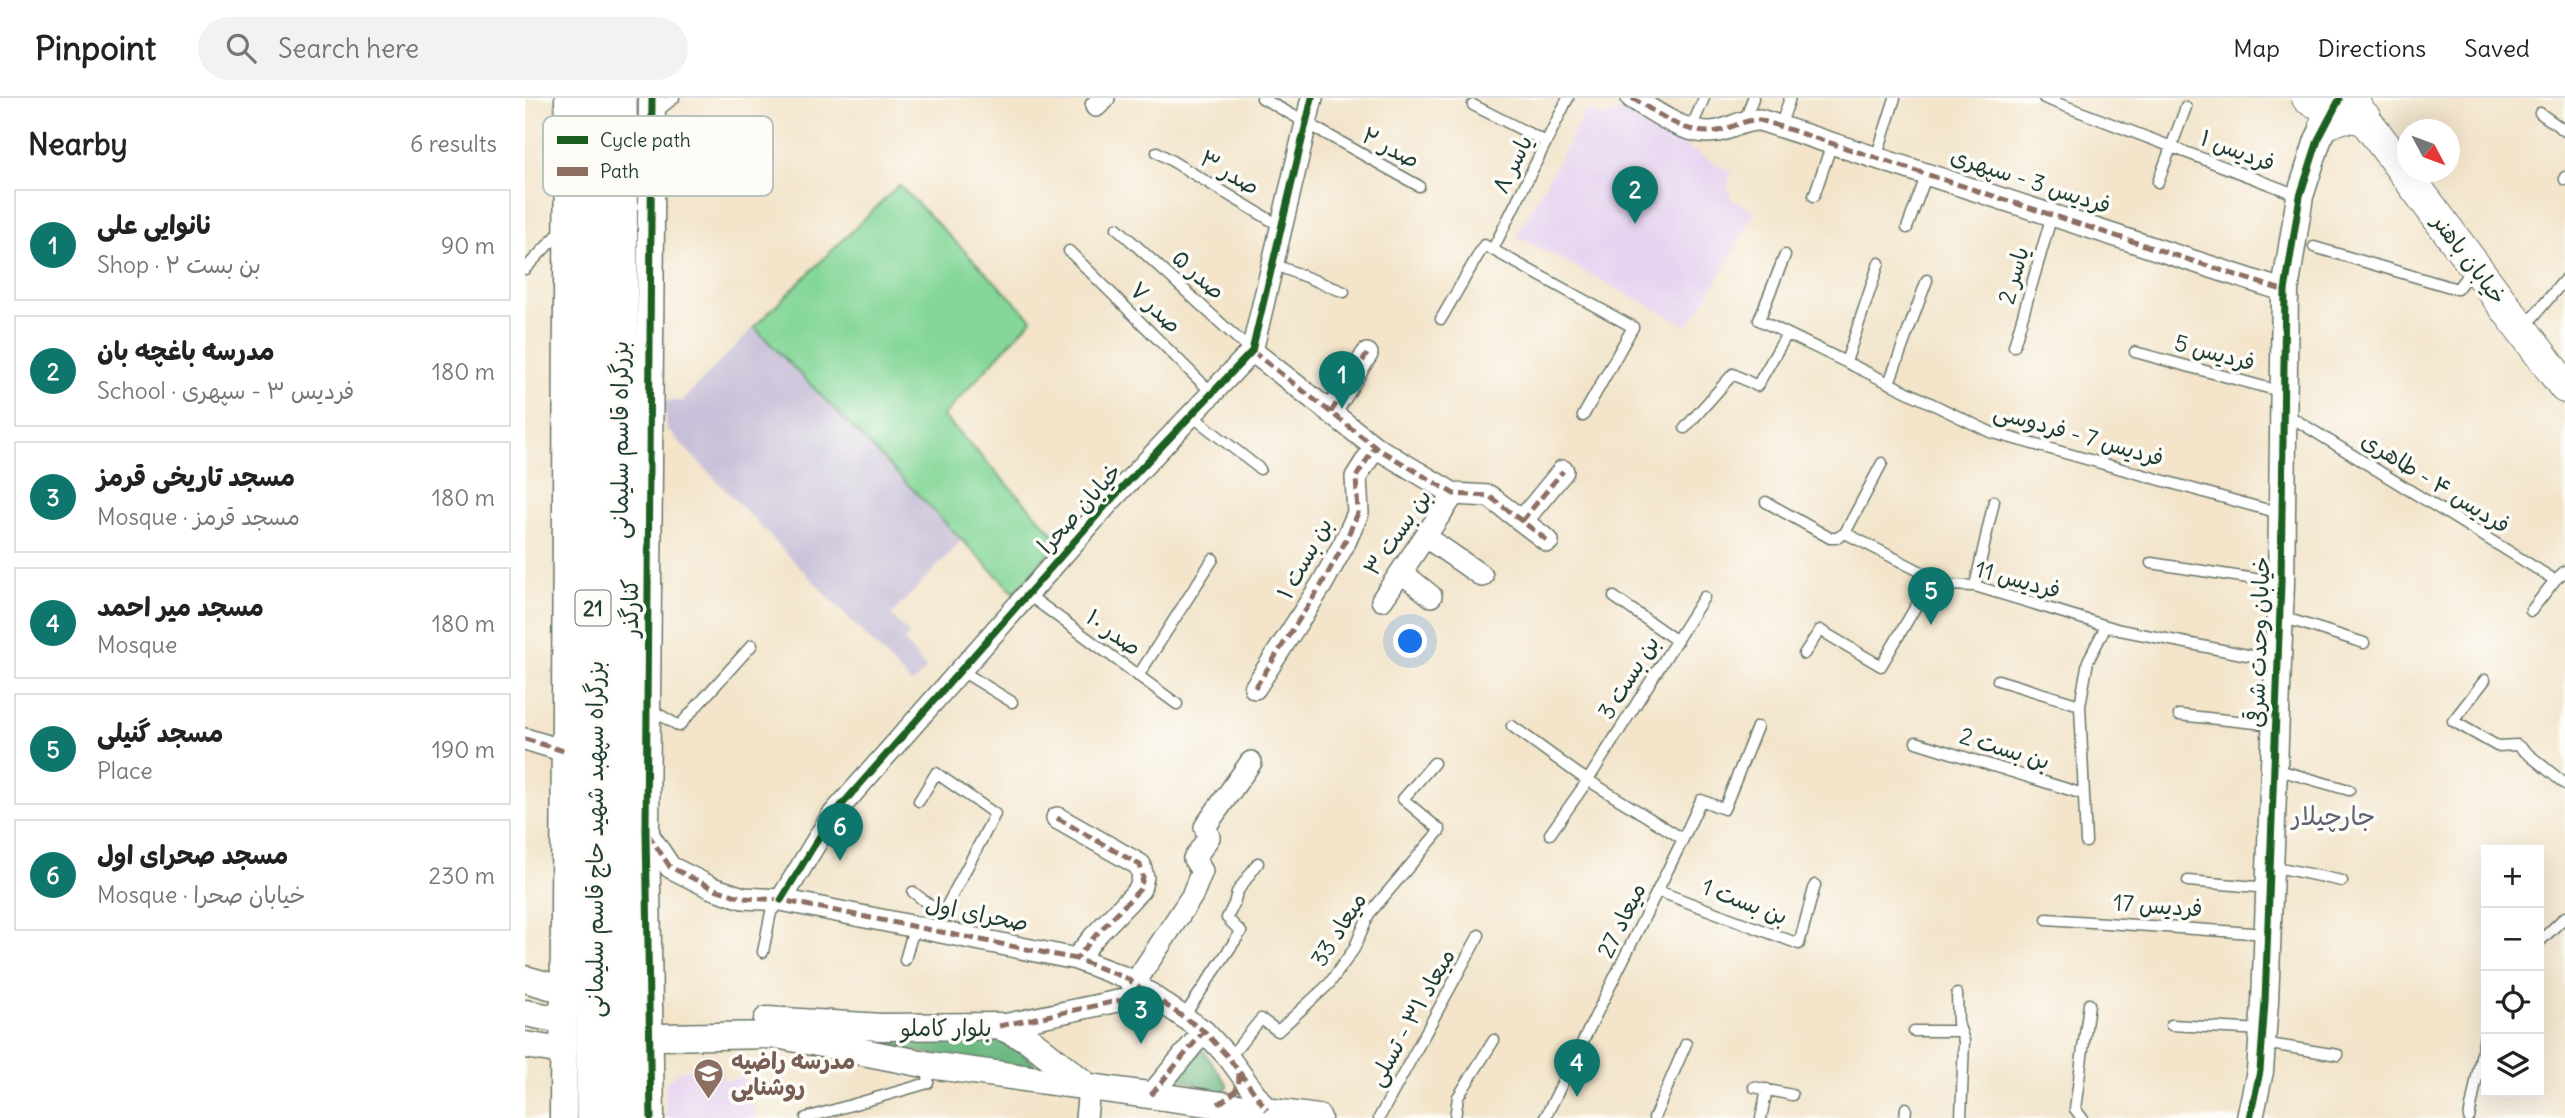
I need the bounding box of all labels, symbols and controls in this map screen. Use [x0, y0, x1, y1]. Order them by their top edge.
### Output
search box [198, 17, 688, 80]
text: Pinpoint [35, 27, 156, 69]
icon: search [222, 29, 260, 67]
text: Search here [278, 32, 419, 65]
text: Map [2233, 33, 2280, 63]
text: Directions [2318, 33, 2426, 63]
text: Saved [2464, 33, 2530, 63]
legend [543, 116, 773, 196]
north arrow [2397, 119, 2460, 182]
street label: صدر ۲ [1357, 120, 1425, 174]
street label: فردیس ۱ [2197, 123, 2279, 177]
text: Nearby [28, 125, 128, 163]
text: Cycle path [600, 128, 691, 152]
text: 6 results [410, 129, 497, 158]
street label: یاسر ۸ [1485, 130, 1539, 198]
street label: فردیس 3 - سپهری [1947, 140, 2115, 220]
street label: صدر ۳ [1195, 143, 1265, 201]
text: Path [600, 159, 639, 183]
pin: 2 [1612, 166, 1658, 224]
street label: خیابان باهنر [2425, 207, 2513, 310]
text: نانوایی علی [97, 208, 213, 241]
text: 1 [48, 231, 58, 260]
text: 90 m [441, 231, 495, 260]
street label: صدر ۵ [1166, 243, 1232, 305]
street label: یاسر 2 [1991, 243, 2035, 307]
text: Shop · بن بست ۲ [97, 250, 261, 279]
street label: صدر ۷ [1124, 275, 1188, 339]
street label: فردیس 5 [2172, 327, 2258, 377]
text: مدرسه باغچه بان [97, 334, 275, 367]
street label: بزرگراه قاسم سلیمانی [605, 341, 638, 539]
pin: 1 [1319, 351, 1365, 409]
text: 2 [47, 357, 59, 386]
text: 180 m [432, 357, 495, 386]
text: School · فردیس ۳ - سپهری [97, 376, 354, 405]
street label: فردیس 7 - فردوسی [1990, 396, 2167, 473]
street label: فردیس ۴ - طاهری [2356, 425, 2516, 539]
street label: خیابان صحرا [1031, 457, 1127, 559]
text: مسجد تاریخی قرمز [97, 460, 295, 493]
text: 3 [46, 483, 60, 512]
text: 180 m [432, 483, 495, 512]
street label: بن بست ۳ [1357, 483, 1437, 581]
text: Mosque · مسجد قرمز [97, 502, 300, 531]
street label: بن بست ۱ [1270, 512, 1338, 604]
street label: فردیس 11 [1972, 554, 2064, 604]
street label: خیابان وحدت شرقی [2241, 556, 2275, 728]
pin: 5 [1908, 567, 1954, 625]
street label: کنارگذر [615, 579, 644, 639]
text: مسجد میر احمد [97, 590, 264, 623]
road number: 21 [575, 590, 611, 626]
street label: صدر ۱۰ [1081, 602, 1147, 662]
text: 4 [46, 609, 60, 638]
text: 180 m [432, 609, 495, 638]
your location [1393, 624, 1427, 658]
text: Mosque [97, 630, 177, 659]
street label: بن بست 3 [1591, 630, 1665, 724]
street label: بزرگراه سپهبد شهید حاج قاسم سلیمانی [580, 661, 613, 1017]
text: مسجد گنیلی [97, 716, 223, 749]
street label: بن بست 2 [1956, 721, 2054, 775]
text: 5 [46, 735, 60, 764]
text: 190 m [432, 735, 495, 764]
text: Place [97, 756, 153, 785]
district label: جارچیلار [2290, 799, 2375, 832]
pin: 6 [817, 803, 863, 861]
text: مسجد صحرای اول [97, 838, 288, 871]
map controls [2481, 845, 2544, 1097]
button: + [2481, 845, 2544, 908]
text: 6 [46, 861, 60, 890]
text: 230 m [429, 861, 495, 890]
street label: بن بست 1 [1698, 871, 1792, 931]
street label: میعاد 27 [1590, 878, 1652, 962]
text: Mosque · خیابان صحرا [97, 880, 306, 909]
street label: میعاد 33 [1304, 886, 1372, 972]
street label: فردیس 17 [2112, 887, 2204, 923]
street label: صحرای اول [923, 889, 1031, 937]
button: − [2481, 908, 2544, 971]
street label: میعاد ۳۱ - تسلی [1361, 943, 1462, 1091]
button: locate [2481, 971, 2544, 1034]
pin: 3 [1118, 986, 1164, 1044]
street label: بلوار کاملو [899, 1013, 992, 1043]
button: layers [2481, 1034, 2544, 1097]
pin: 4 [1554, 1039, 1600, 1097]
place label: مدرسه راضیه روشنایی [731, 1046, 855, 1102]
school or university icon: مدرسه راضیه روشنایی [691, 1056, 725, 1100]

